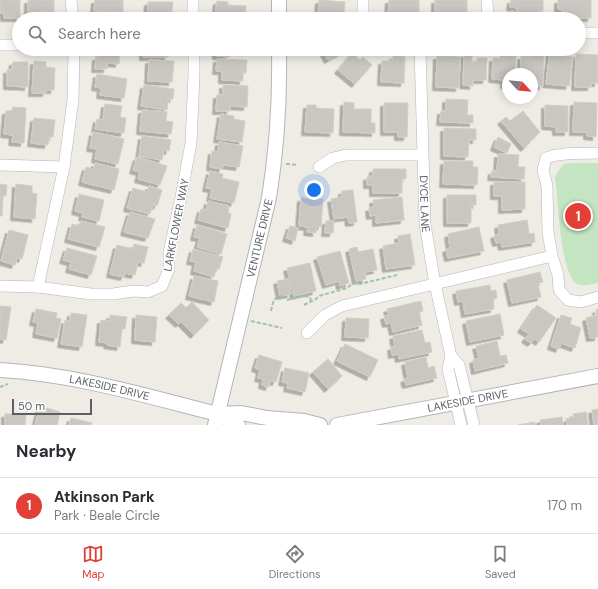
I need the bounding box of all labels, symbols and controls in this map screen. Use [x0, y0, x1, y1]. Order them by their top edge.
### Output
search box [12, 12, 586, 56]
icon: search [26, 23, 48, 45]
text: Search here [58, 24, 141, 44]
north arrow [502, 68, 538, 104]
street label: DYCE LANE [417, 175, 433, 233]
street label: LARKFLOWER WAY [160, 177, 192, 273]
your location [304, 180, 324, 200]
street label: VENTURE DRIVE [243, 197, 276, 279]
pin: 1 [565, 201, 591, 231]
street label: LAKESIDE DRIVE [68, 372, 151, 403]
street label: LAKESIDE DRIVE [426, 386, 509, 415]
scale bar [12, 397, 92, 416]
text: 50 m [18, 399, 45, 413]
text: Nearby [16, 440, 76, 462]
text: Atkinson Park [54, 487, 155, 507]
text: 1 [27, 497, 31, 514]
text: 170 m [547, 497, 582, 514]
text: Park · Beale Circle [54, 507, 160, 524]
tab: Map [82, 543, 104, 581]
tab: Directions [269, 543, 321, 581]
tab: Saved [485, 543, 516, 581]

